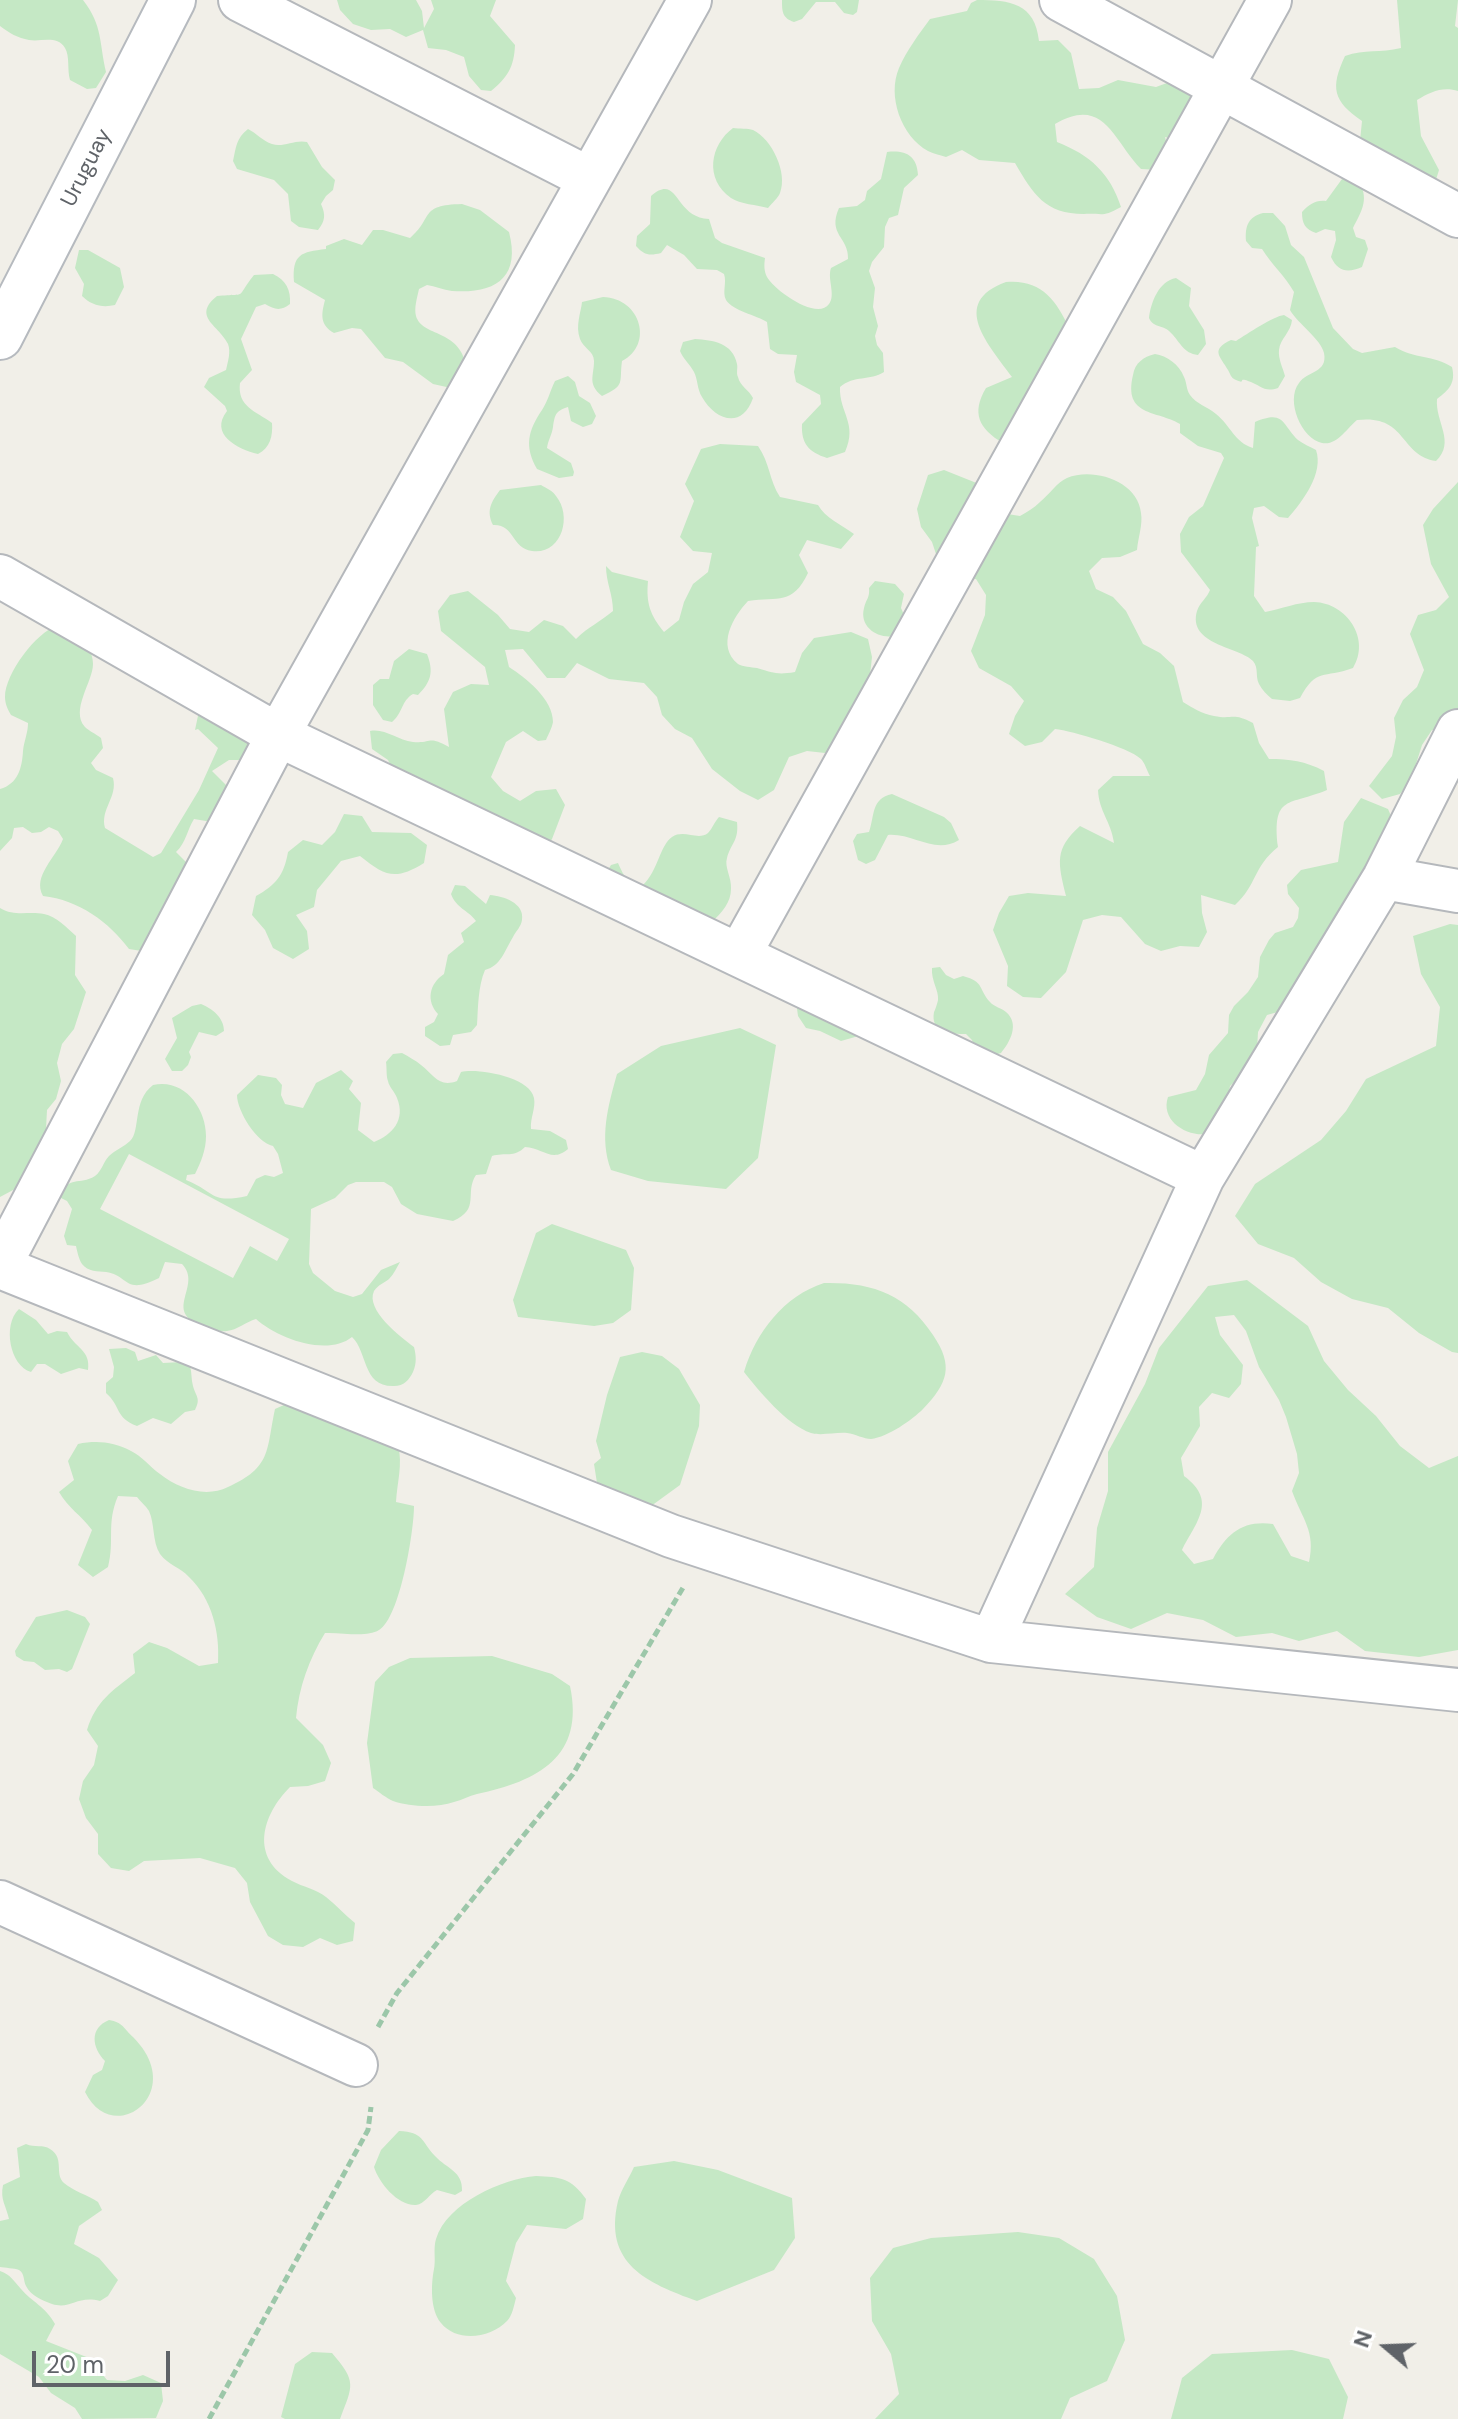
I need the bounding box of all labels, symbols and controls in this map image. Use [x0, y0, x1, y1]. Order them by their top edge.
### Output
street label: Uruguay [56, 125, 118, 211]
north arrow [1346, 2307, 1426, 2387]
text: N [1347, 2327, 1379, 2351]
scale bar [36, 2335, 174, 2385]
text: 20 m [46, 2349, 104, 2380]

